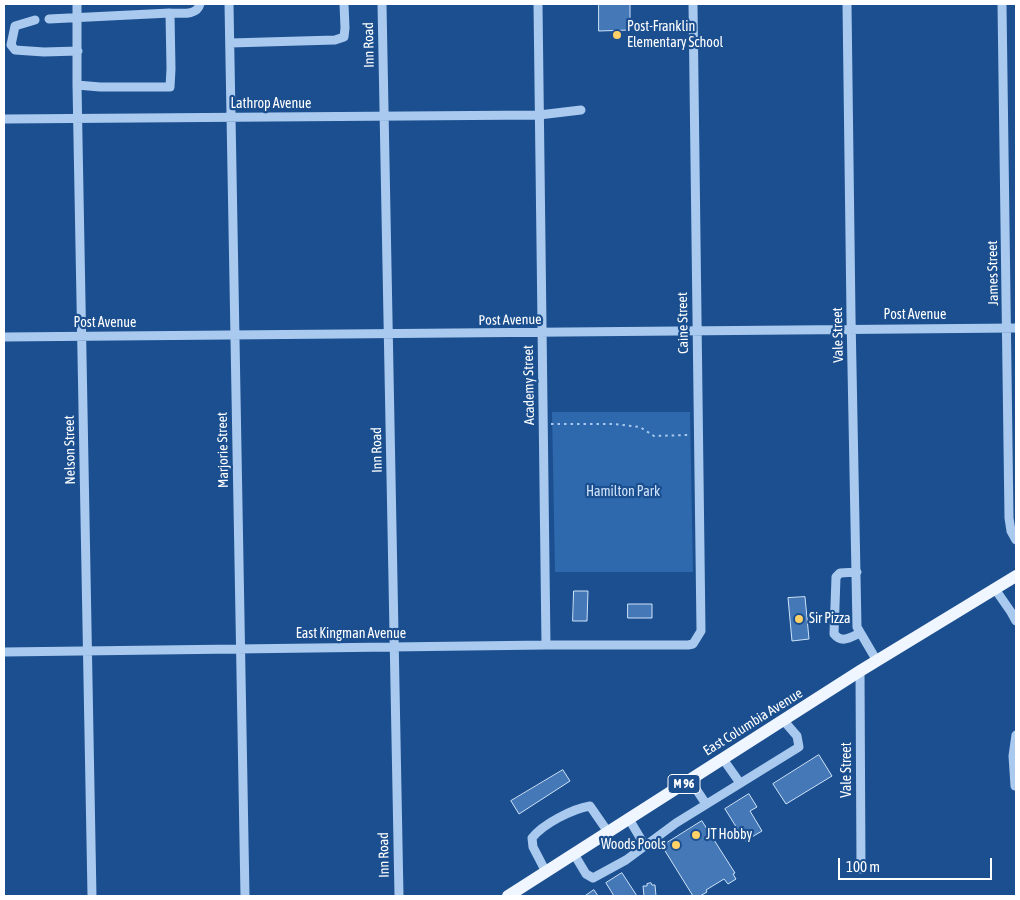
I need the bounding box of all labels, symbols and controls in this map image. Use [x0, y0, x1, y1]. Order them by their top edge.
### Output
place label: Post-Franklin Elementary School [627, 19, 723, 52]
street label: Inn Road [360, 22, 378, 68]
marker: Post-Franklin Elementary School [611, 29, 623, 41]
street label: Lathrop Avenue [231, 96, 311, 112]
street label: James Street [984, 240, 1002, 306]
street label: Caine Street [674, 292, 692, 354]
street label: Vale Street [829, 307, 847, 363]
street label: Post Avenue [884, 307, 946, 323]
street label: Post Avenue [478, 311, 542, 329]
street label: Post Avenue [74, 315, 136, 331]
street label: Academy Street [520, 345, 538, 425]
street label: Marjorie Street [214, 412, 232, 488]
street label: Nelson Street [61, 415, 79, 485]
street label: Inn Road [368, 427, 386, 473]
park label: Hamilton Park [586, 484, 660, 500]
place label: Sir Pizza [809, 611, 851, 627]
marker: Sir Pizza [793, 613, 805, 625]
street label: East Kingman Avenue [296, 626, 406, 642]
street label: East Columbia Avenue [700, 685, 806, 759]
street label: Vale Street [839, 742, 855, 798]
road number: M 96 [668, 774, 700, 794]
place label: JT Hobby [706, 827, 752, 843]
marker: JT Hobby [690, 829, 702, 841]
street label: Inn Road [375, 832, 393, 878]
place label: Woods Pools [601, 837, 666, 853]
marker: Woods Pools [670, 839, 682, 851]
scale bar [840, 848, 994, 880]
text: 100 m [846, 858, 880, 875]

